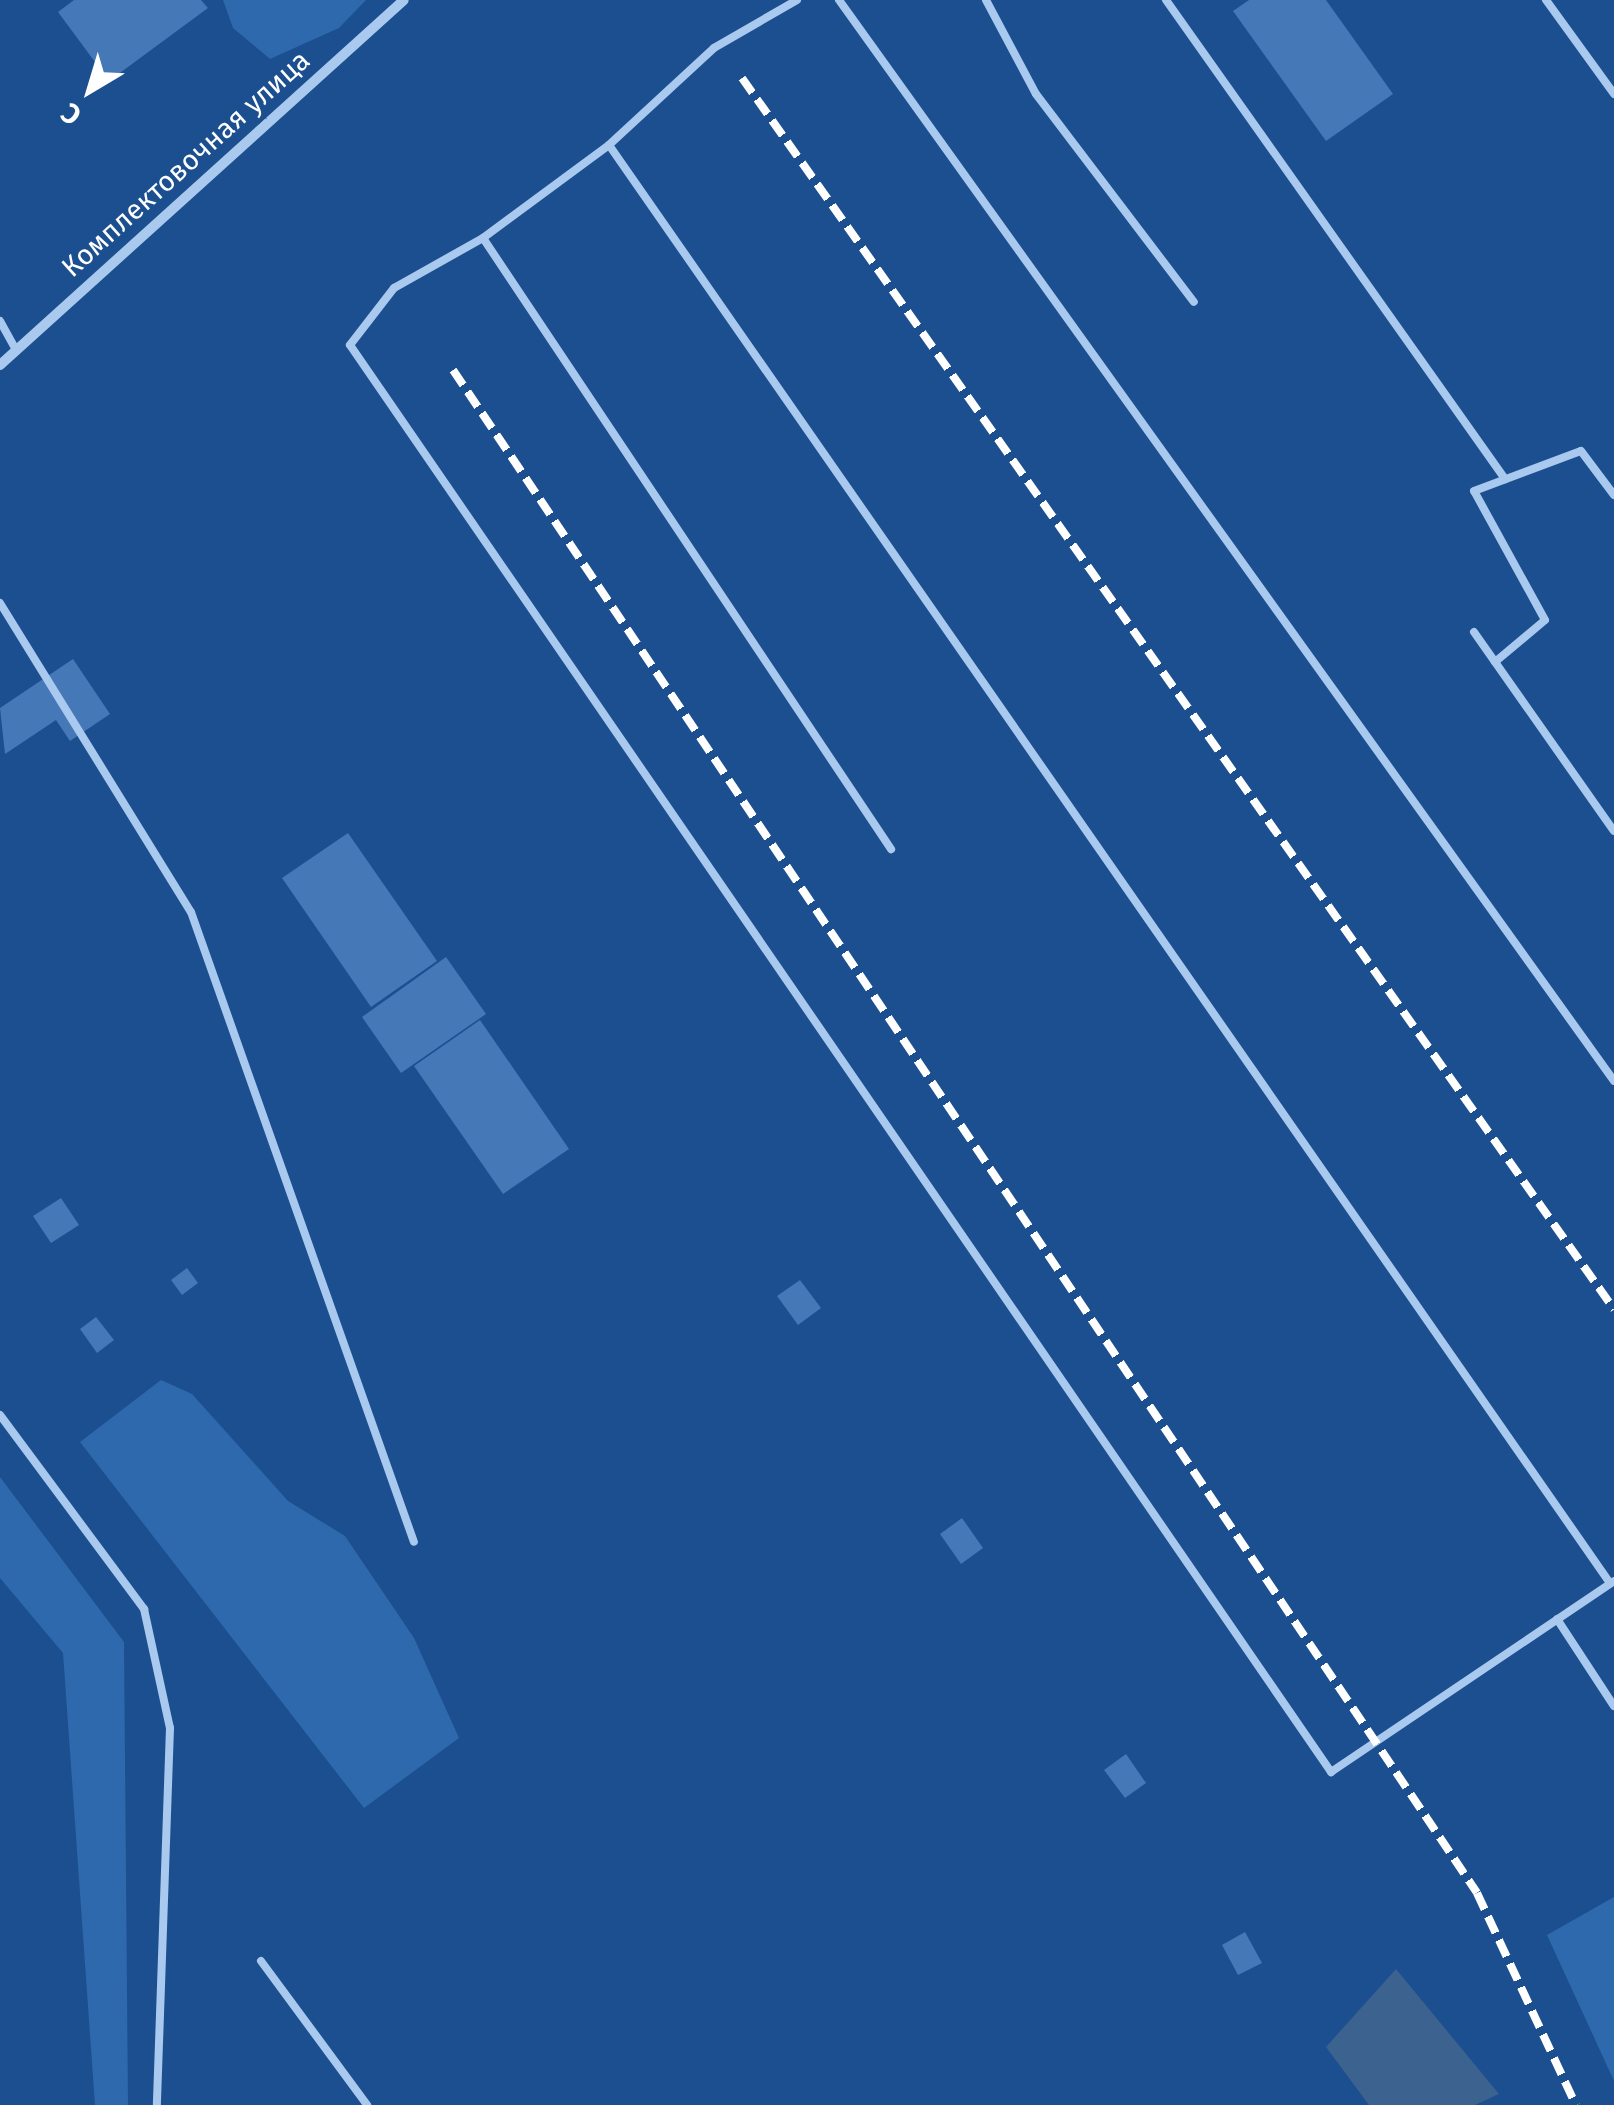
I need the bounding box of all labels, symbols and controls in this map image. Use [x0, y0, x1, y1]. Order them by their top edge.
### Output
north arrow [40, 40, 140, 140]
street label: Комплектовочная улица [55, 44, 317, 284]
text: С [55, 96, 88, 132]

